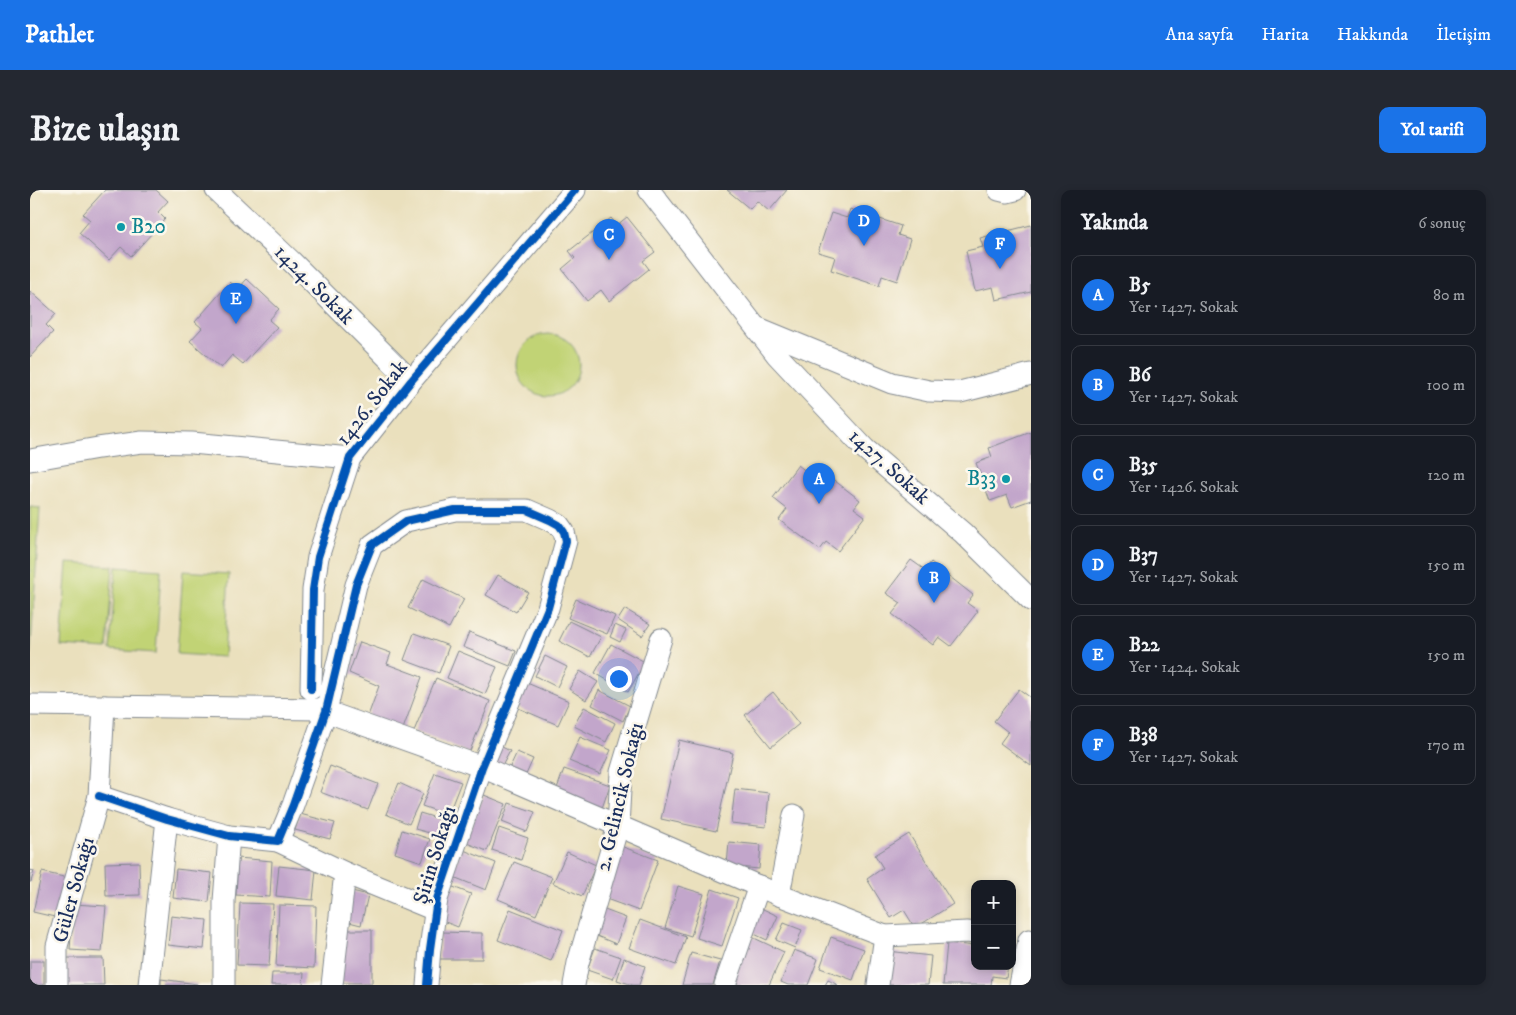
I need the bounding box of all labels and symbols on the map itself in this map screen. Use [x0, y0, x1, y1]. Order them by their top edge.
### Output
pin: D [848, 205, 880, 246]
place label: B20 [131, 214, 166, 240]
pin: C [593, 219, 625, 260]
marker: B20 [115, 221, 127, 233]
pin: F [984, 228, 1016, 269]
street label: 1424. Sokak [268, 239, 360, 331]
pin: E [220, 283, 252, 324]
street label: 1426. Sokak [331, 355, 414, 451]
street label: 1427. Sokak [843, 424, 936, 511]
pin: A [803, 463, 835, 504]
place label: B33 [967, 466, 996, 492]
marker: B33 [1000, 473, 1012, 485]
pin: B [918, 562, 950, 603]
your location [606, 666, 632, 692]
street label: 2. Gelincik Sokağı [590, 720, 650, 874]
street label: Şirin Sokağı [408, 803, 462, 907]
street label: Güler Sokağı [47, 834, 101, 946]

